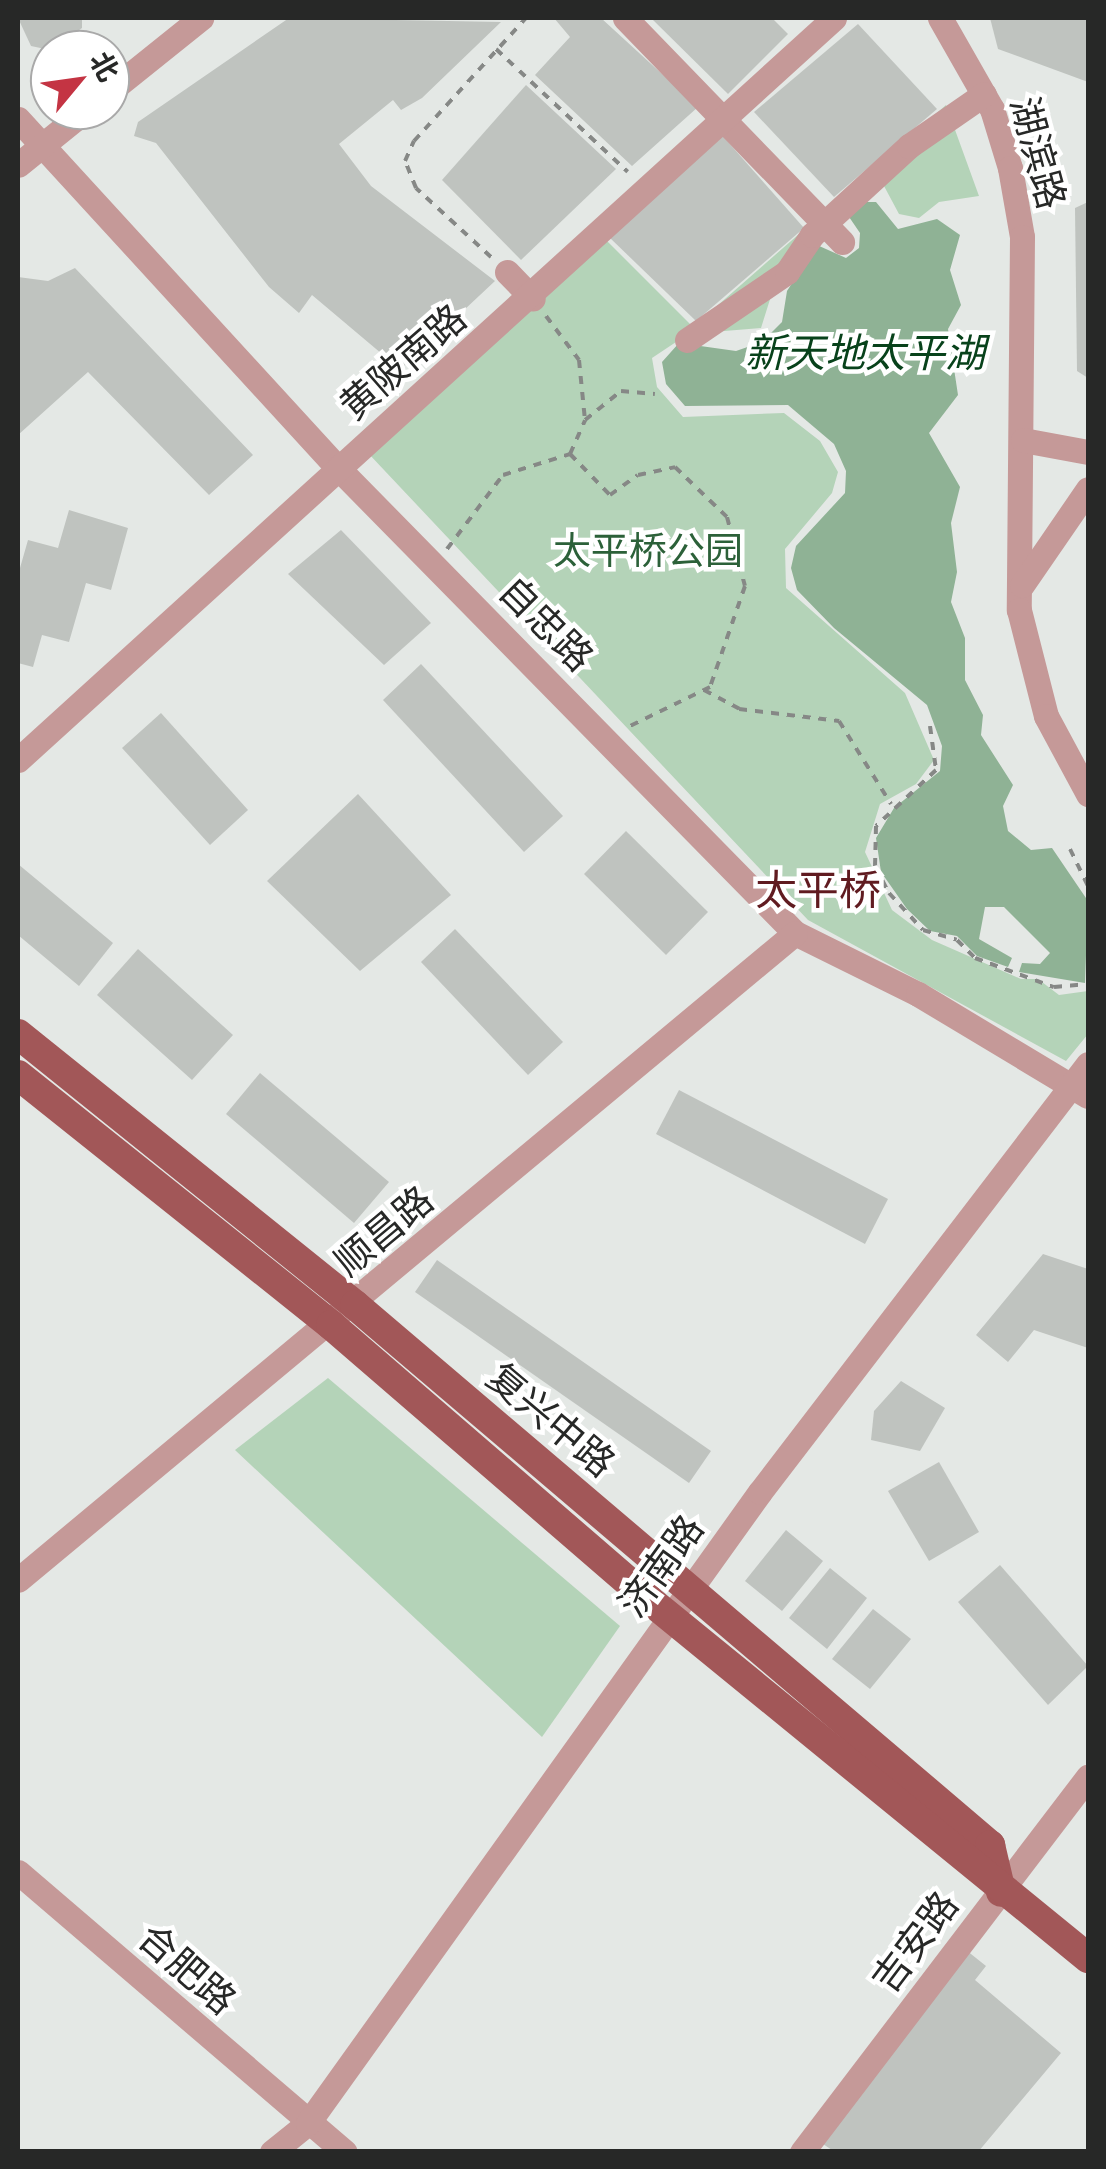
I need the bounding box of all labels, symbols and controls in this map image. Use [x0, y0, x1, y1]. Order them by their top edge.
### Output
north arrow [30, 30, 130, 130]
text: 北 [79, 44, 131, 89]
street label: 湖滨路 [1001, 92, 1075, 214]
street label: 黄陂南路 [331, 295, 475, 429]
water label: 新天地太平湖 [745, 329, 985, 377]
park label: 太平桥公园 [553, 528, 743, 574]
street label: 自忠路 [490, 568, 602, 680]
district label: 太平桥 [755, 864, 881, 914]
street label: 顺昌路 [326, 1177, 442, 1285]
street label: 复兴中路 [478, 1354, 624, 1486]
street label: 济南路 [609, 1506, 713, 1626]
street label: 吉安路 [862, 1883, 968, 2001]
street label: 合肥路 [129, 1914, 245, 2024]

